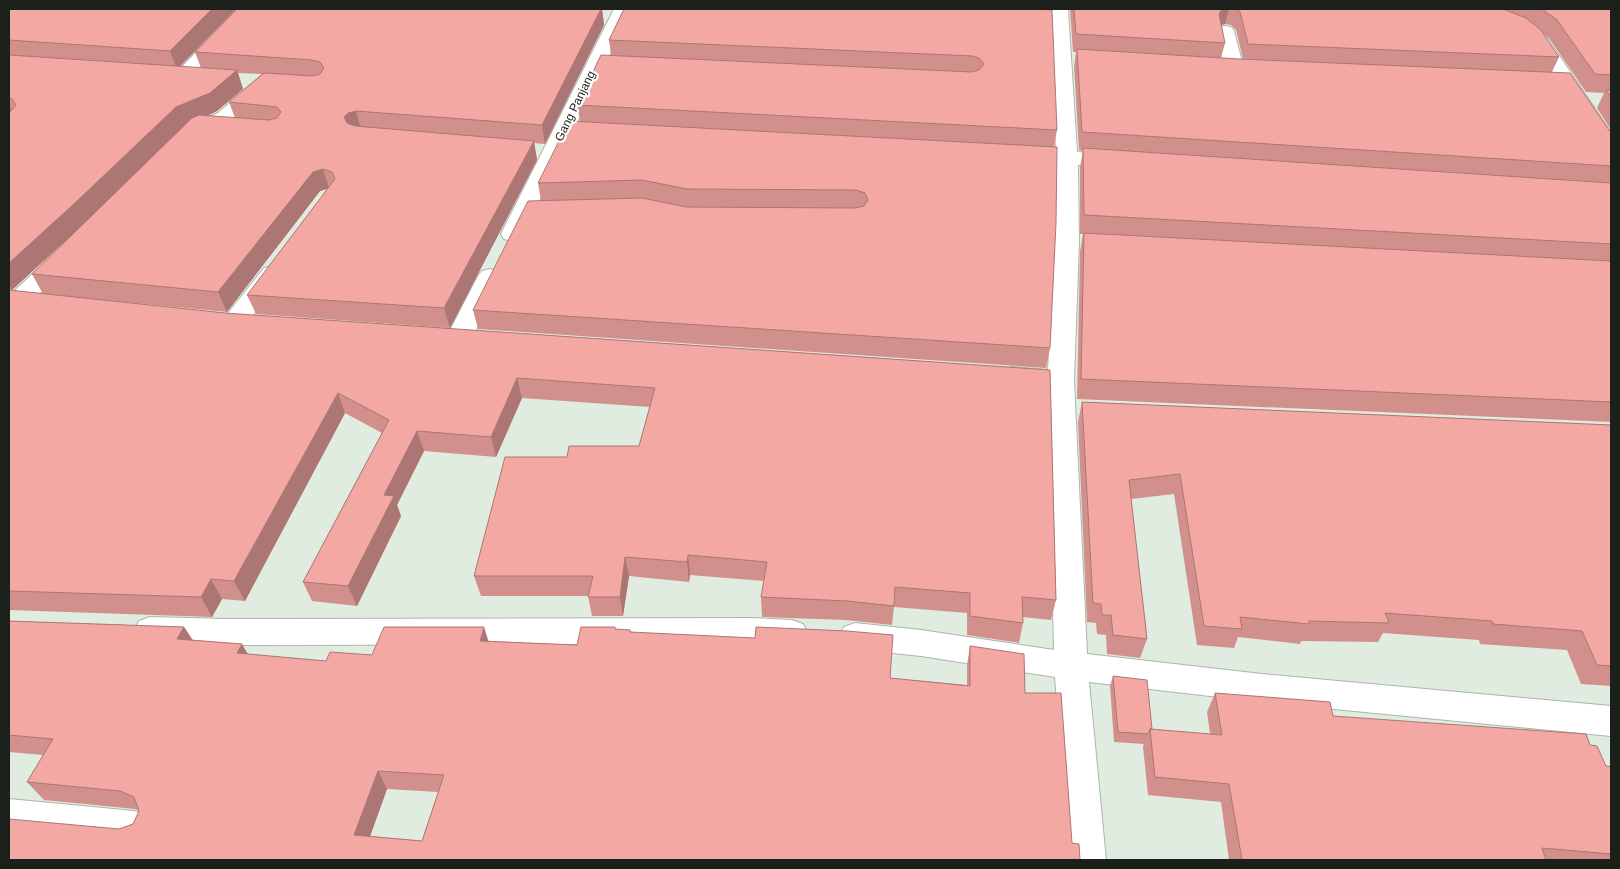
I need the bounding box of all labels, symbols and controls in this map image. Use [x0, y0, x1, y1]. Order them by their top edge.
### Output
street label: Gang Panjang [552, 68, 598, 144]

